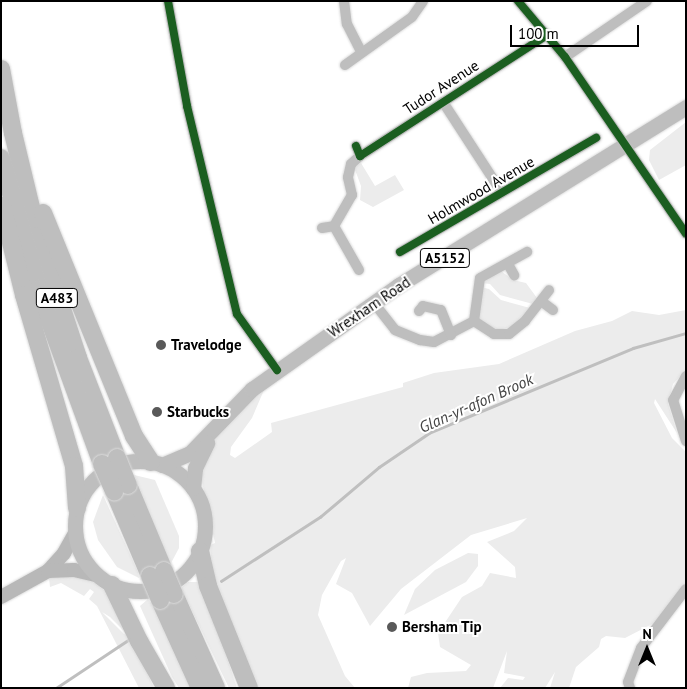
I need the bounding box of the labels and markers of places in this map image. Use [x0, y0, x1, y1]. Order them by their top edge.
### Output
place label: Travelodge [171, 336, 242, 354]
marker: Travelodge [155, 339, 167, 351]
place label: Starbucks [167, 403, 229, 421]
marker: Starbucks [151, 406, 163, 418]
place label: Bersham Tip [402, 618, 482, 636]
marker: Bersham Tip [386, 621, 398, 633]

